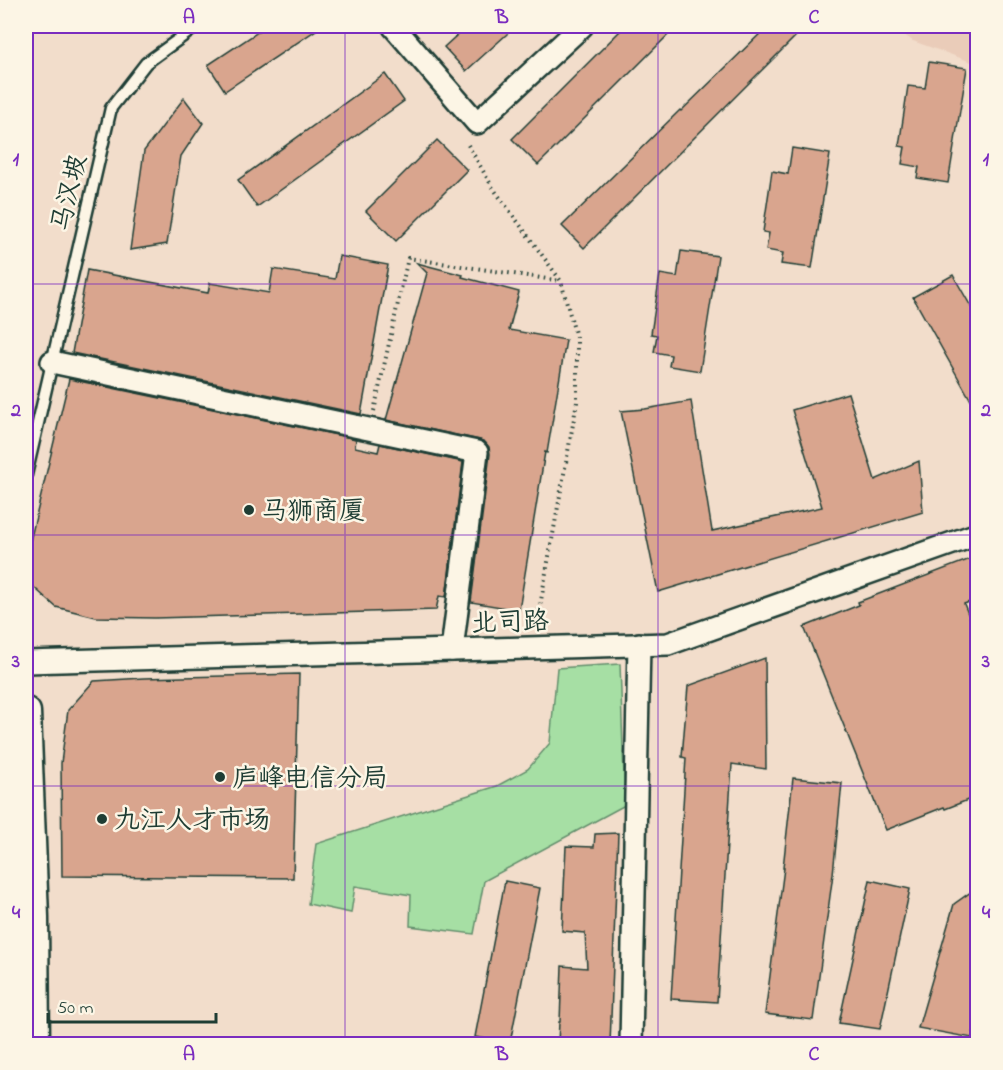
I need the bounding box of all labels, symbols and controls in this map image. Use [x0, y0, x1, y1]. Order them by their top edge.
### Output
text: A [183, 4, 195, 33]
text: B [494, 4, 509, 33]
text: C [809, 4, 820, 33]
text: 1 [13, 146, 20, 175]
text: 1 [983, 146, 990, 175]
street label: 马汉坡 [44, 151, 98, 236]
text: 2 [10, 397, 21, 426]
text: 2 [980, 397, 991, 426]
place label: 马狮商厦 [261, 494, 365, 532]
marker: 马狮商厦 [242, 503, 256, 517]
street label: 北司路 [470, 604, 550, 644]
text: 3 [11, 648, 20, 677]
text: 3 [981, 648, 990, 677]
place label: 庐峰电信分局 [232, 761, 388, 799]
marker: 庐峰电信分局 [213, 770, 227, 784]
place label: 九江人才市场 [114, 803, 270, 841]
marker: 九江人才市场 [95, 812, 109, 826]
text: 4 [12, 899, 21, 928]
text: 4 [982, 899, 991, 928]
scale bar [48, 986, 216, 1024]
text: 50 m [57, 996, 94, 1022]
text: A [183, 1041, 195, 1070]
text: B [494, 1041, 509, 1070]
text: C [809, 1041, 820, 1070]

